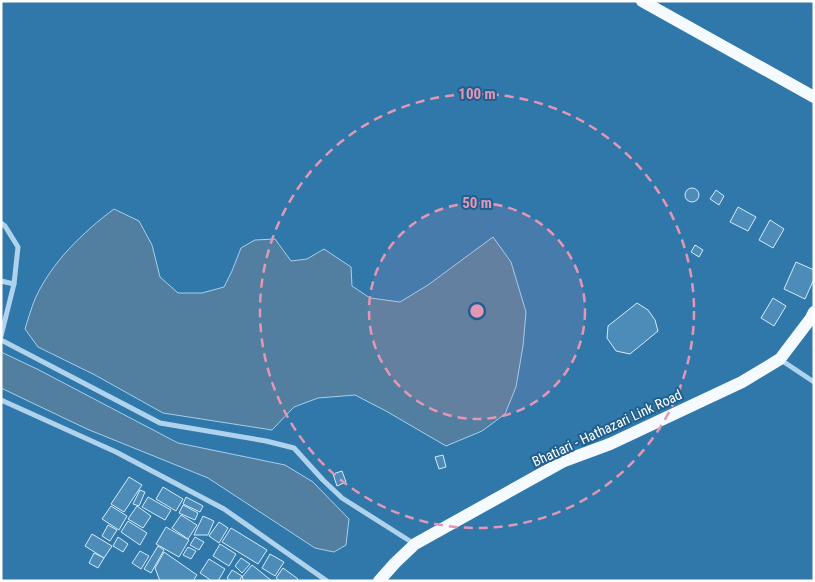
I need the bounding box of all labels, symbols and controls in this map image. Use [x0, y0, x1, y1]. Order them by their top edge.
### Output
text: 100 m [458, 85, 496, 103]
text: 50 m [462, 194, 492, 212]
centre of rings [468, 302, 486, 320]
street label: Bhatiari - Hathazari Link Road [530, 386, 684, 470]

